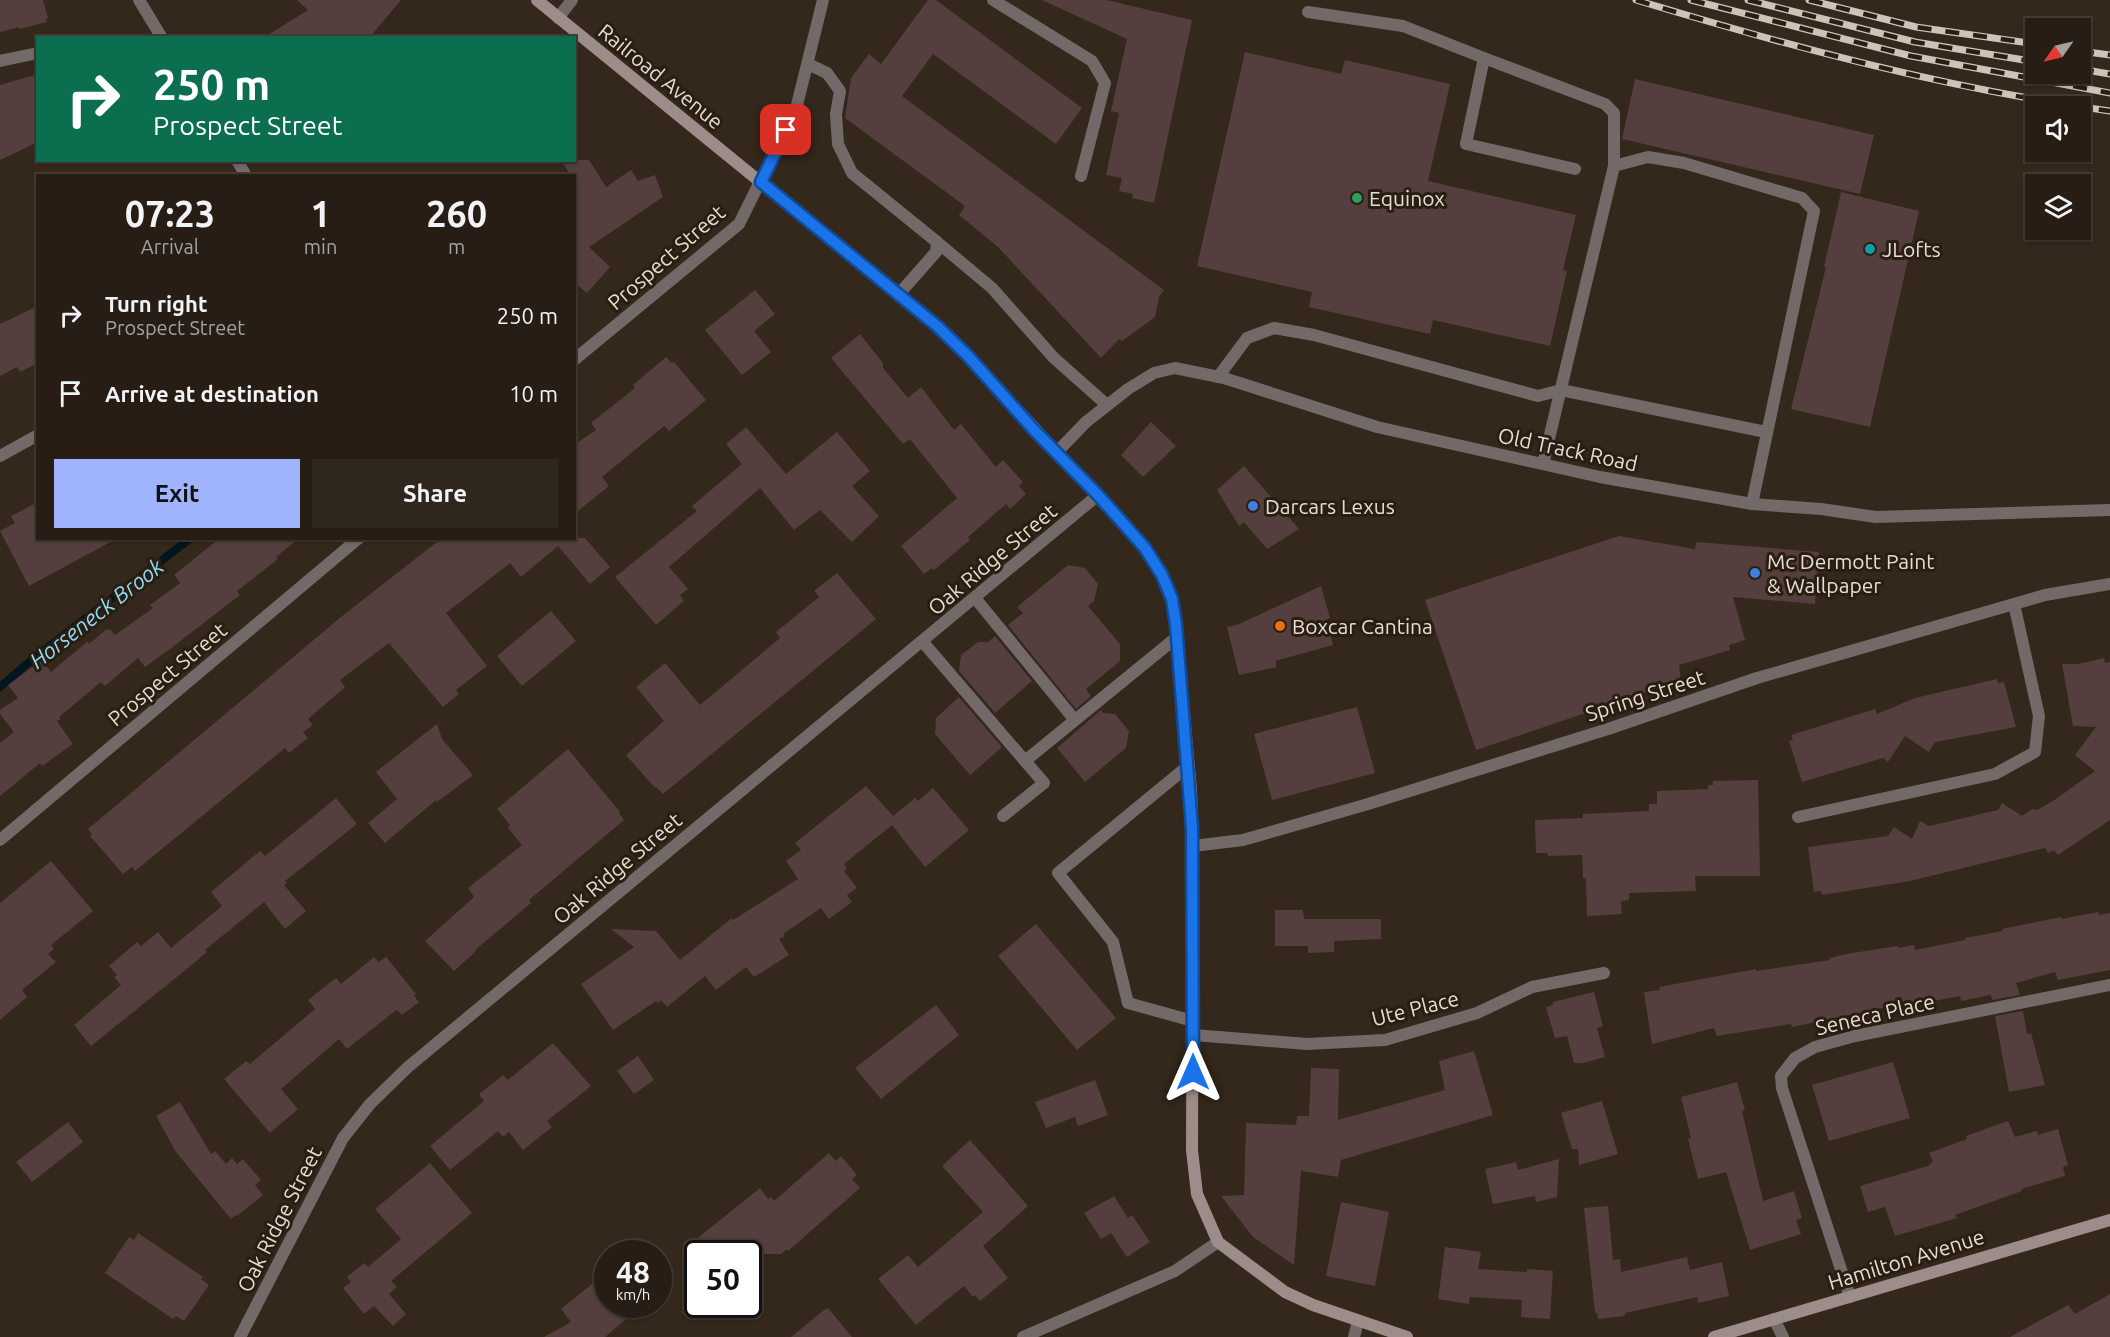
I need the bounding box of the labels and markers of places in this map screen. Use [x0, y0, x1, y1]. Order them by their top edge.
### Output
pin [760, 104, 811, 155]
place label: Equinox [1369, 186, 1445, 210]
marker: Equinox [1350, 191, 1364, 205]
place label: JLofts [1882, 237, 1941, 261]
marker: JLofts [1863, 242, 1877, 256]
place label: Darcars Lexus [1265, 494, 1395, 518]
marker: Darcars Lexus [1246, 499, 1260, 513]
place label: Mc Dermott Paint & Wallpaper [1767, 549, 1934, 597]
marker: Mc Dermott Paint & Wallpaper [1748, 566, 1762, 580]
place label: Boxcar Cantina [1292, 614, 1433, 638]
marker: Boxcar Cantina [1273, 619, 1287, 633]

